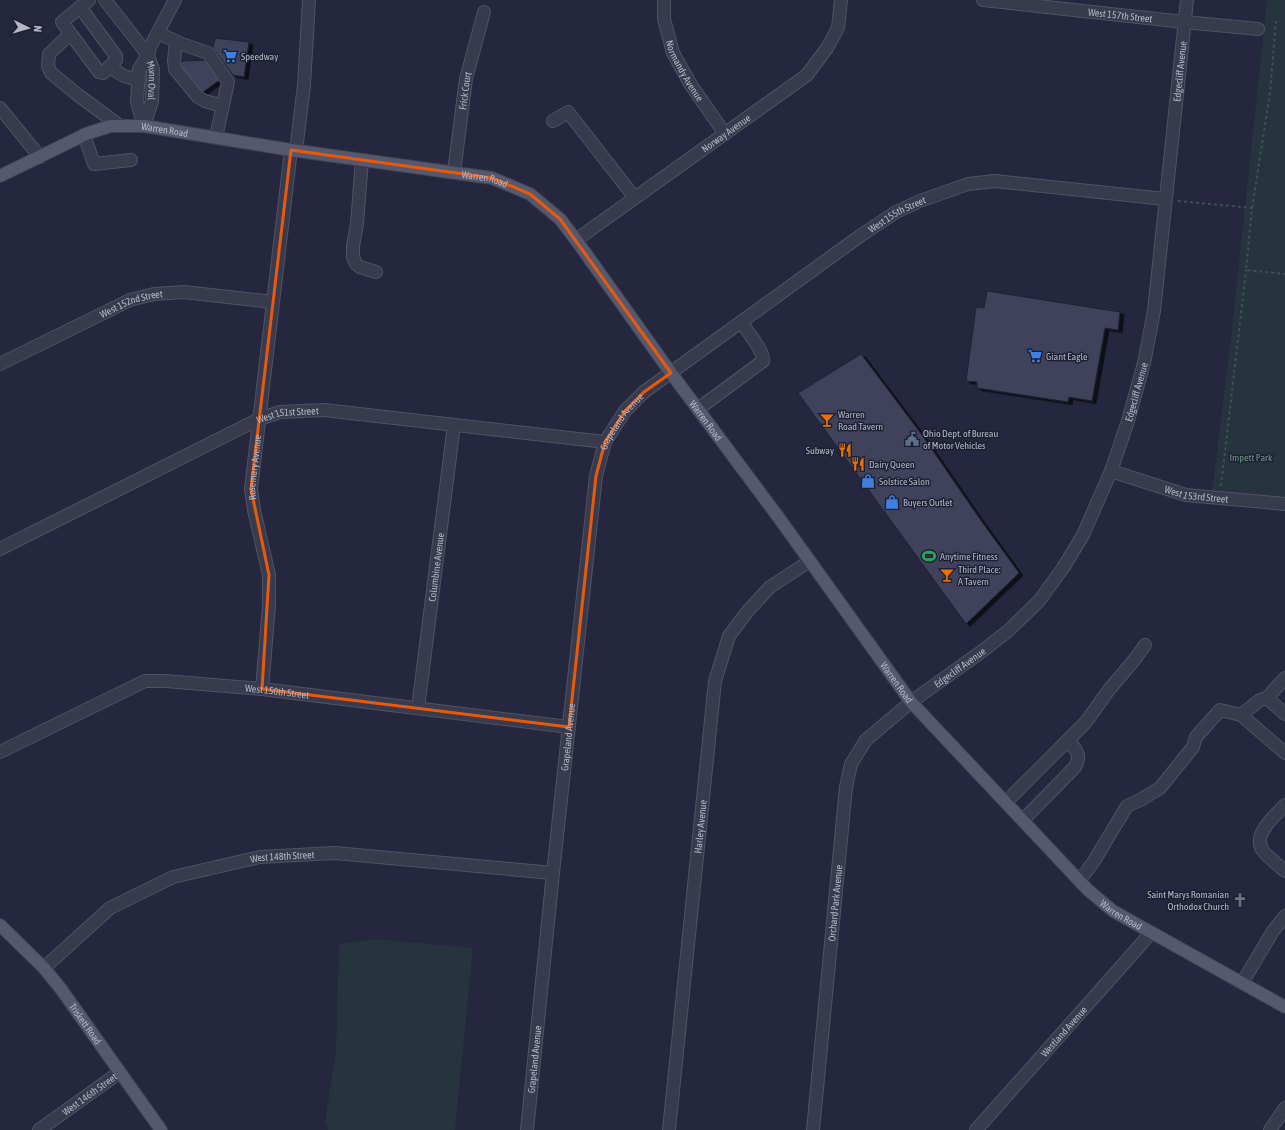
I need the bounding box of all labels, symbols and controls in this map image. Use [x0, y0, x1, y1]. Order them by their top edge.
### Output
street label: West 157th Street [1087, 7, 1153, 25]
north arrow [8, 8, 48, 48]
text: N [32, 25, 44, 33]
street label: Normandy Avenue [664, 39, 706, 104]
street label: Edgecliff Avenue [1171, 40, 1189, 102]
supermarket icon: Speedway [222, 48, 238, 64]
place label: Speedway [241, 51, 278, 62]
street label: Munn Oval [144, 59, 158, 101]
street label: Frick Court [457, 70, 474, 110]
street label: Norway Avenue [699, 112, 753, 155]
street label: Warren Road [140, 121, 189, 139]
street label: Warren Road [461, 169, 510, 190]
street label: West 155th Street [866, 194, 927, 235]
street label: West 152nd Street [98, 288, 163, 320]
supermarket icon: Giant Eagle [1027, 348, 1043, 364]
place label: Giant Eagle [1046, 351, 1088, 362]
street label: Edgecliff Avenue [1123, 361, 1150, 423]
street label: Grapeland Avenue [598, 391, 646, 451]
street label: Warren Road [687, 398, 725, 443]
street label: West 151st Street [255, 405, 319, 425]
place label: Warren Road Tavern [838, 409, 883, 432]
bar icon: Warren Road Tavern [819, 412, 835, 428]
place label: Ohio Dept. of Bureau of Motor Vehicles [923, 428, 999, 451]
public building icon: Ohio Dept. of Bureau of Motor Vehicles [904, 431, 920, 447]
street label: Rosemary Avenue [246, 434, 263, 501]
restaurant icon: Subway [837, 442, 853, 458]
place label: Subway [806, 445, 834, 456]
park label: Impett Park [1230, 452, 1273, 463]
restaurant icon: Dairy Queen [850, 456, 866, 472]
place label: Dairy Queen [869, 459, 915, 470]
shop icon: Solstice Salon [860, 473, 876, 489]
place label: Solstice Salon [879, 476, 930, 487]
street label: West 153rd Street [1163, 484, 1229, 505]
shop icon: Buyers Outlet [884, 494, 900, 510]
place label: Buyers Outlet [903, 497, 953, 508]
street label: Columbine Avenue [427, 532, 446, 602]
sports icon: Anytime Fitness [921, 548, 937, 564]
place label: Anytime Fitness [940, 551, 998, 562]
place label: Third Place: A Tavern [958, 564, 1001, 587]
bar icon: Third Place: A Tavern [939, 567, 955, 583]
street label: Edgecliff Avenue [932, 645, 988, 690]
street label: Warren Road [878, 660, 915, 705]
street label: West 150th Street [245, 683, 310, 701]
street label: Grapeland Avenue [559, 702, 577, 772]
street label: Harley Avenue [692, 799, 709, 854]
street label: West 148th Street [249, 849, 315, 865]
street label: Orchard Park Avenue [826, 864, 845, 942]
place label: Saint Marys Romanian Orthodox Church [1147, 889, 1229, 912]
church icon: Saint Marys Romanian Orthodox Church [1232, 892, 1248, 908]
street label: Warren Road [1098, 898, 1144, 932]
street label: Triskett Road [67, 1001, 104, 1047]
street label: Westland Avenue [1039, 1004, 1090, 1059]
street label: Grapeland Avenue [526, 1025, 544, 1094]
street label: West 146th Street [60, 1071, 119, 1118]

